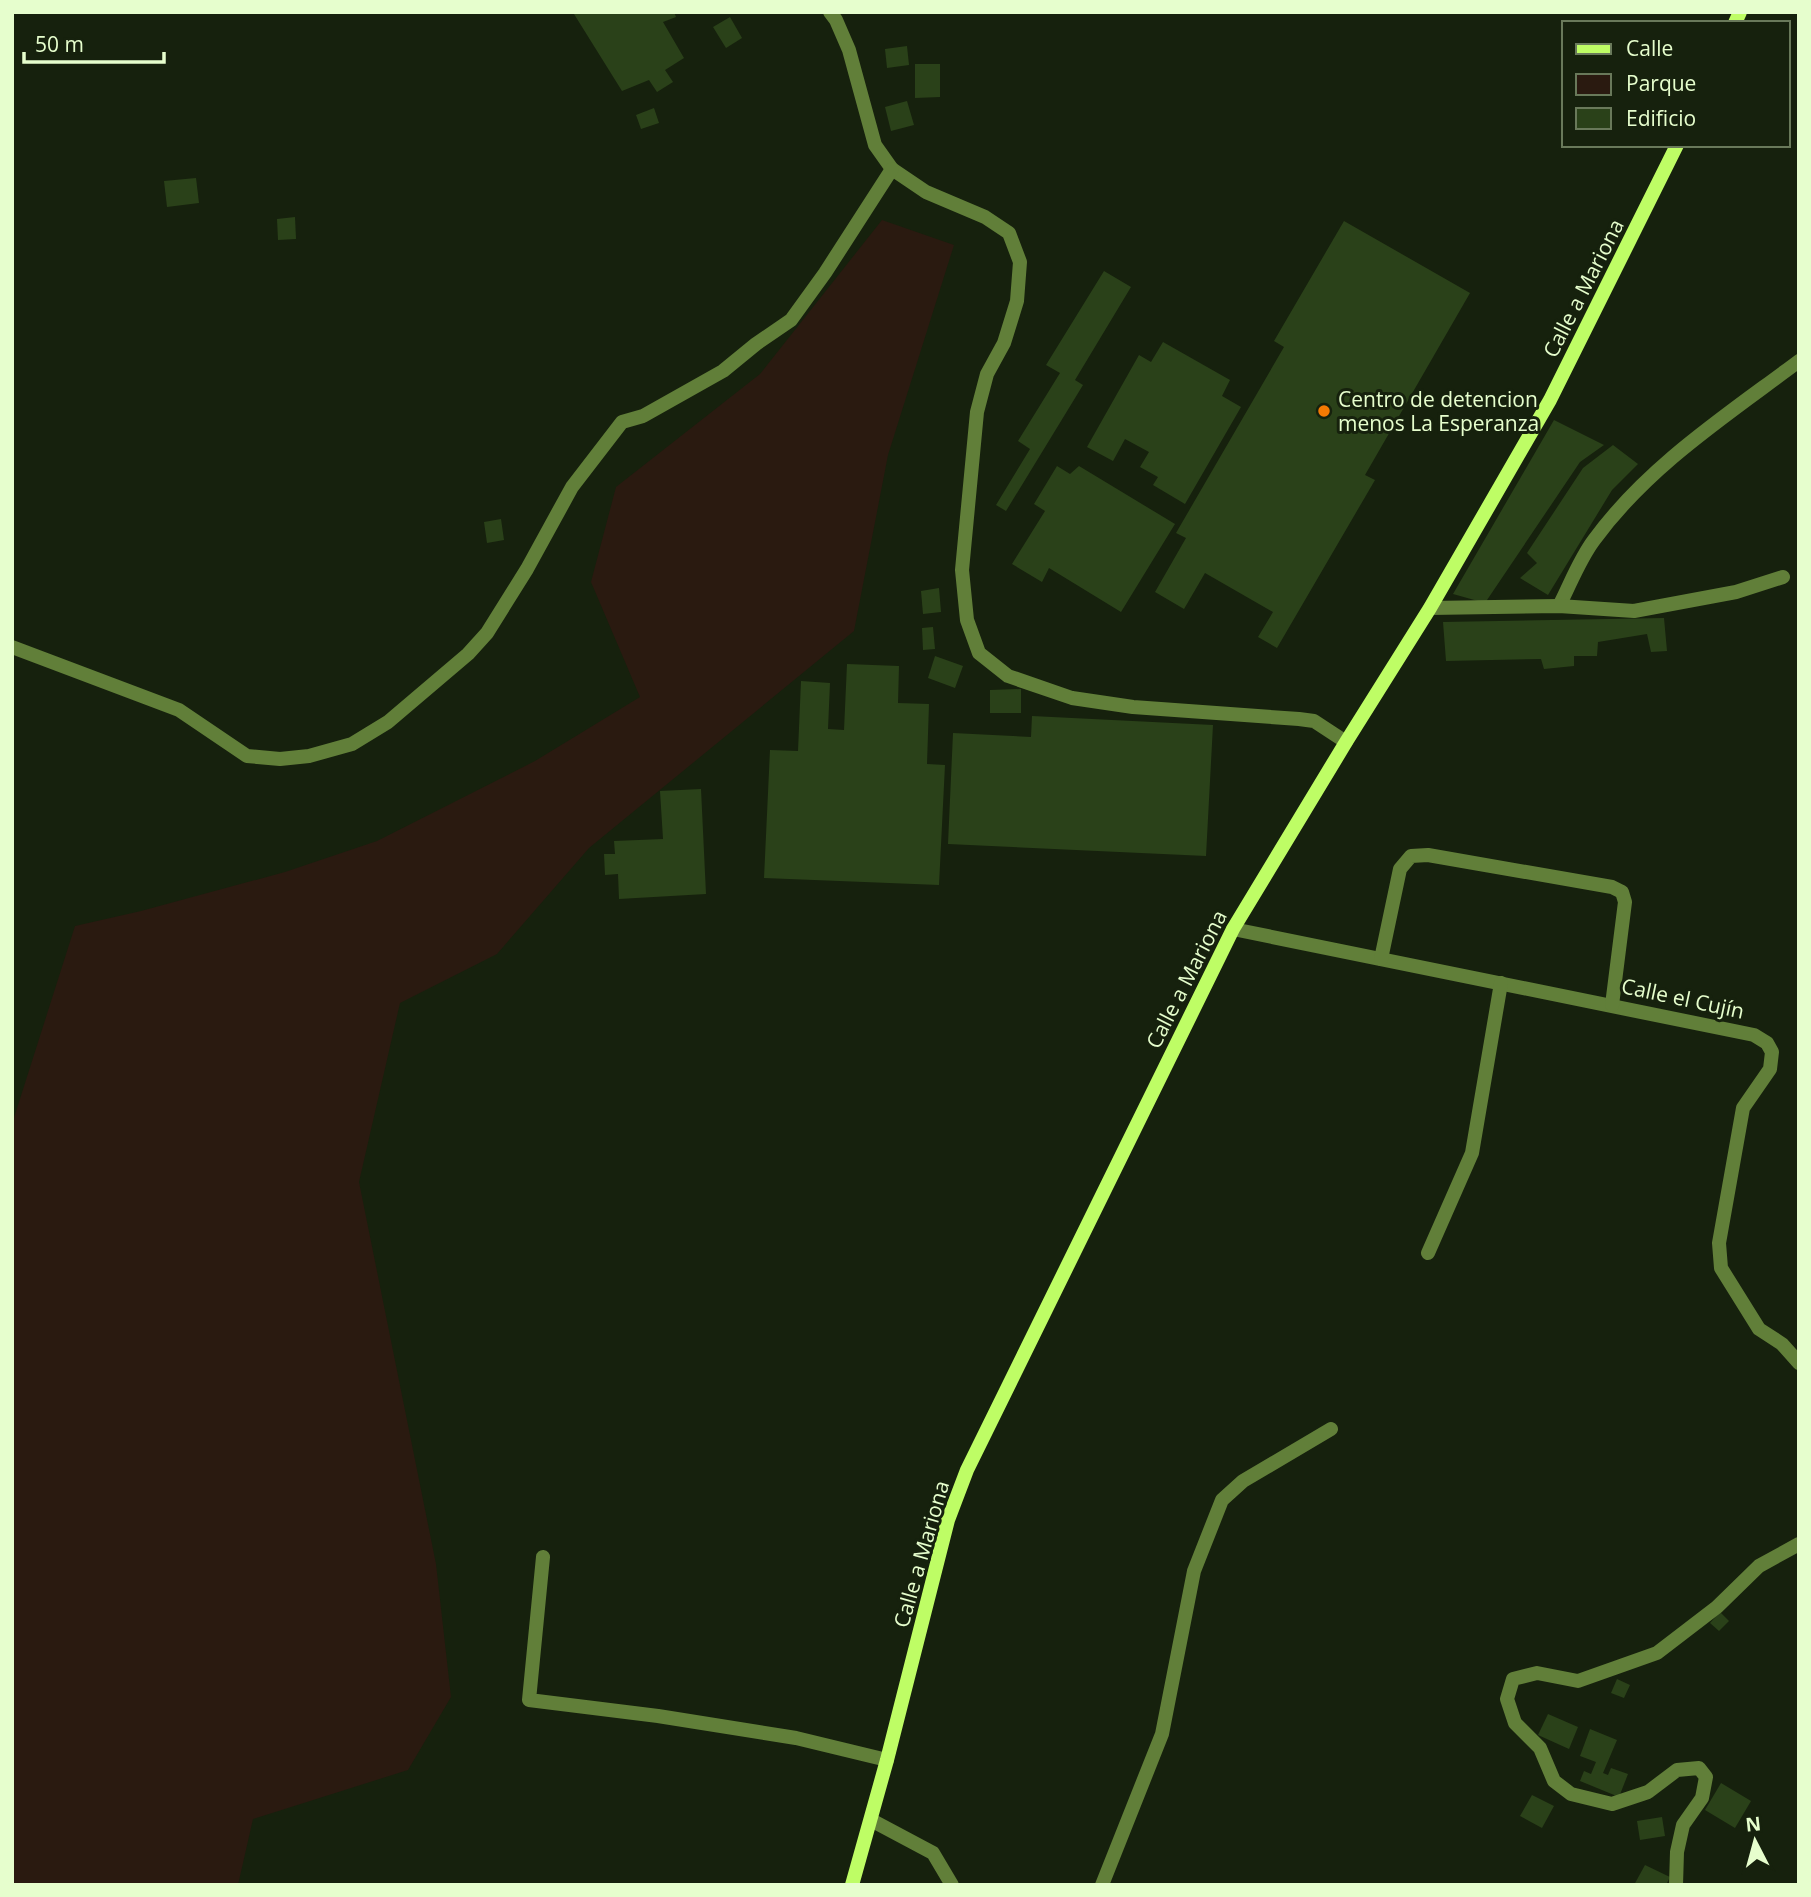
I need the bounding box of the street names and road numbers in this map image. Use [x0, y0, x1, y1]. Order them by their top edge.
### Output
street label: Calle a Mariona [1536, 214, 1630, 362]
street label: Calle a Mariona [1139, 905, 1233, 1053]
street label: Calle el Cujín [1619, 971, 1747, 1025]
street label: Calle a Mariona [887, 1477, 955, 1631]

